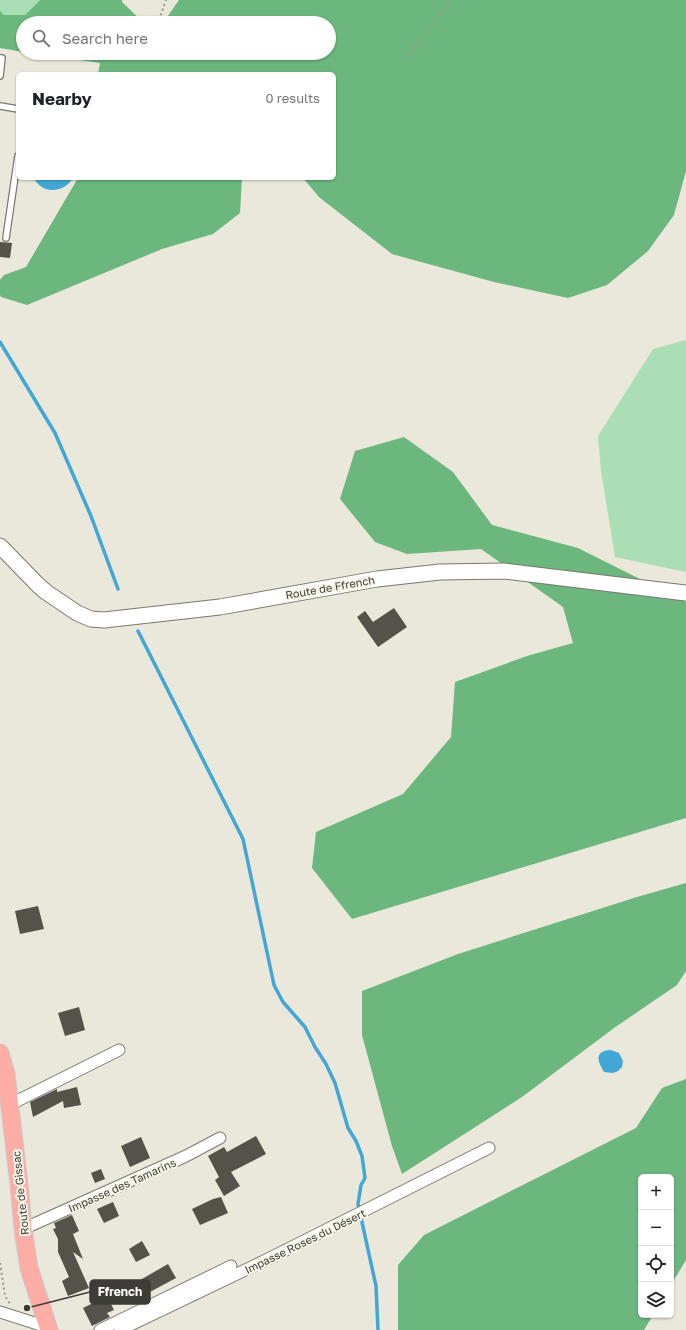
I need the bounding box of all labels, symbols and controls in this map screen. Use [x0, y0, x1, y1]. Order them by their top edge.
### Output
search box [16, 16, 336, 60]
icon: search [30, 27, 52, 49]
text: Search here [62, 29, 148, 47]
text: Nearby [32, 88, 92, 109]
text: 0 results [265, 90, 320, 106]
street label: Route de Ffrench [284, 573, 376, 601]
street label: Route de Gissac [9, 1150, 31, 1236]
street label: Impasse des Tamarins [66, 1155, 178, 1215]
map controls [638, 1174, 674, 1318]
button: + [638, 1174, 674, 1210]
street label: Impasse Roses du Désert [242, 1206, 368, 1276]
button: − [638, 1210, 674, 1246]
button: locate [638, 1246, 674, 1282]
callout: Ffrench [90, 1280, 150, 1304]
button: layers [638, 1282, 674, 1318]
text: Ffrench [98, 1284, 142, 1299]

